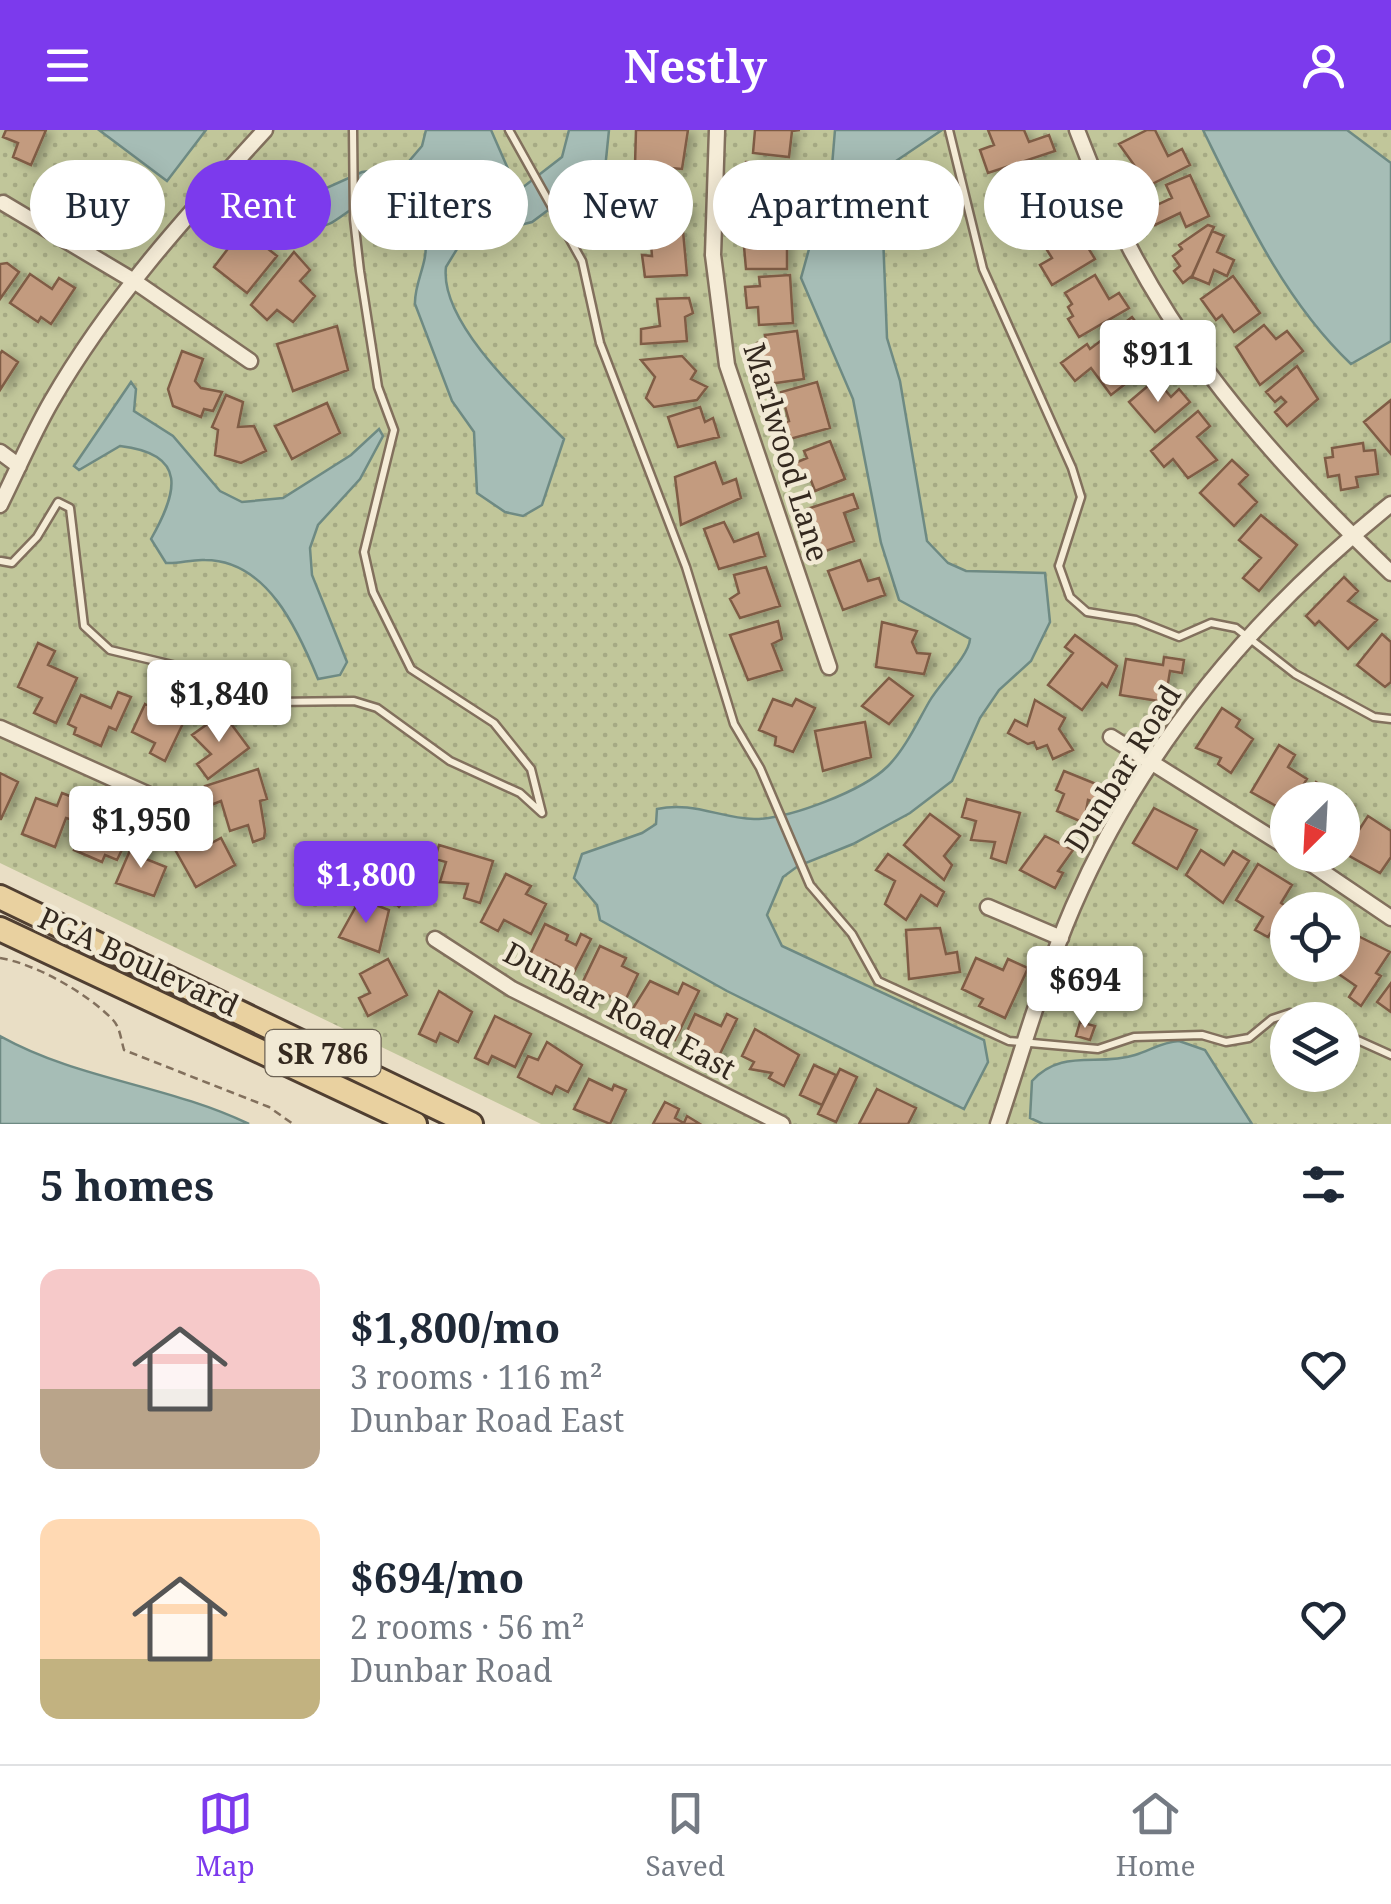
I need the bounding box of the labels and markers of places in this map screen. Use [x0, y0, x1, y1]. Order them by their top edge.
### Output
pin: $911 [1099, 320, 1217, 405]
pin: $1,840 [138, 660, 300, 745]
pin: $1,950 [60, 786, 222, 871]
pin: $1,800 [285, 841, 447, 926]
pin: $694 [1026, 946, 1144, 1031]

